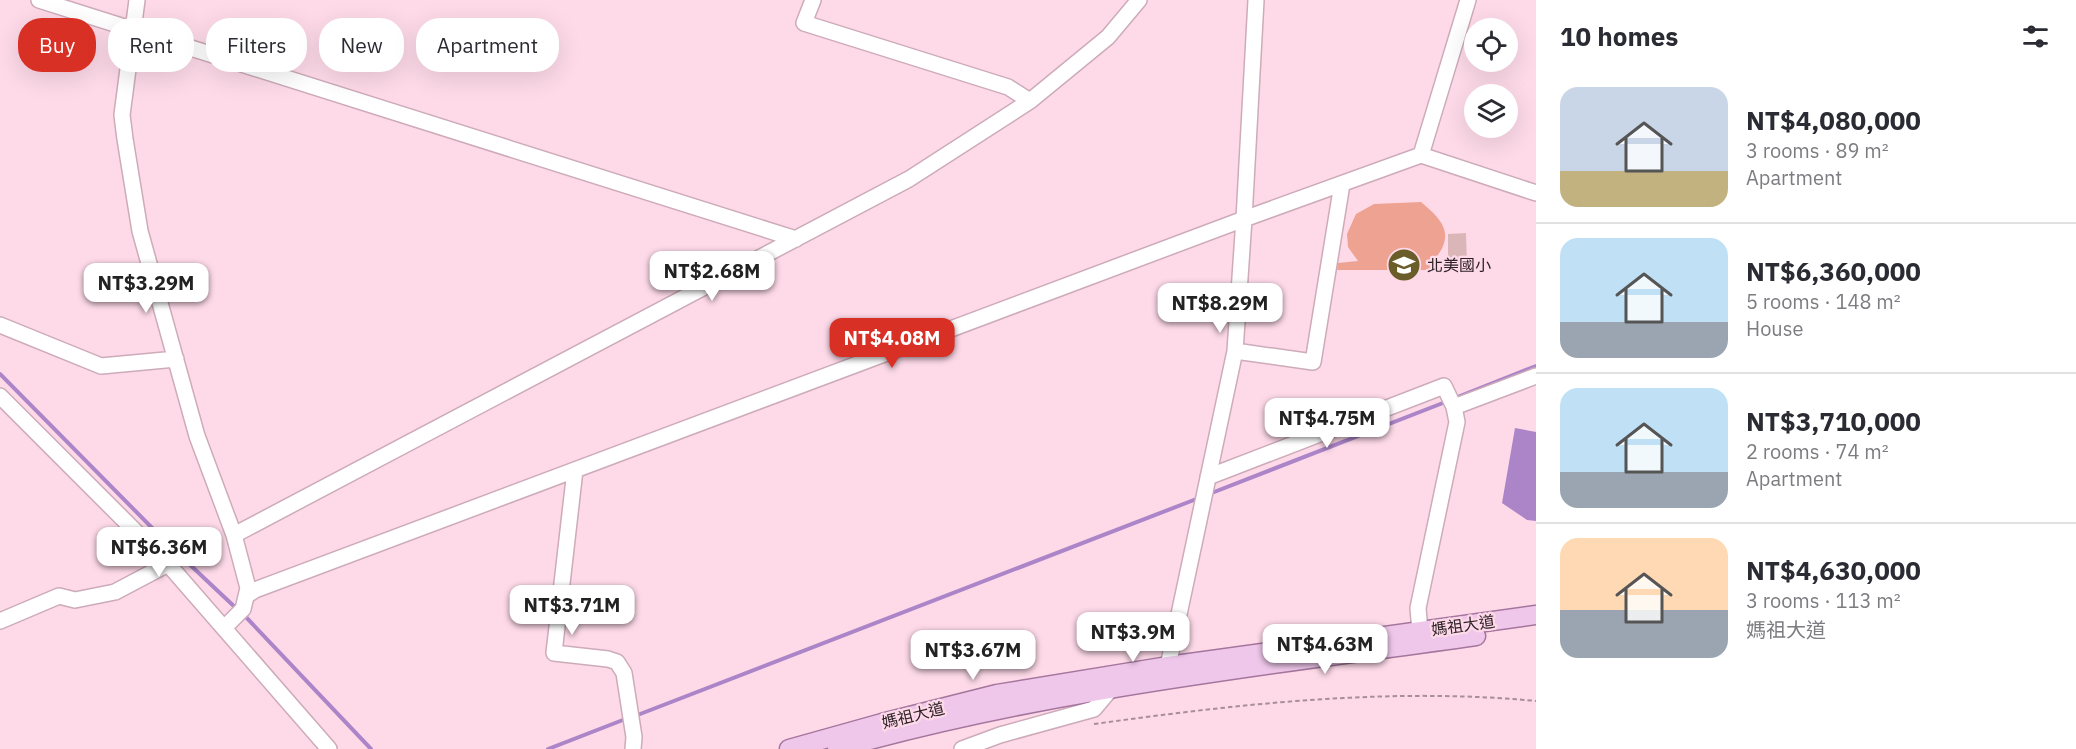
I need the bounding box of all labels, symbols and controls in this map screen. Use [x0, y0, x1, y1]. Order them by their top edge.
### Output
chip: Buy [18, 18, 96, 72]
chip: Rent [108, 18, 194, 72]
chip: Filters [206, 18, 307, 72]
chip: New [319, 18, 404, 72]
chip: Apartment [416, 18, 559, 72]
map controls [1464, 18, 1518, 138]
button: locate [1464, 18, 1518, 72]
text: 10 homes [1560, 19, 1678, 53]
icon: filters [2019, 20, 2052, 53]
button: layers [1464, 84, 1518, 138]
text: NT$4,080,000 [1746, 103, 1921, 137]
icon: home [1608, 111, 1680, 183]
text: 3 rooms · 89 m² [1746, 137, 1889, 164]
text: Apartment [1746, 164, 1842, 191]
school or university icon: 北美國小 [1386, 247, 1422, 283]
pin: NT$2.68M [650, 251, 774, 302]
text: NT$6,360,000 [1746, 254, 1921, 288]
place label: 北美國小 [1427, 255, 1491, 275]
text: NT$2.68M [664, 257, 760, 284]
icon: home [1608, 262, 1680, 334]
pin: NT$3.29M [84, 263, 208, 314]
text: NT$3.29M [98, 269, 194, 296]
pin: NT$8.29M [1158, 283, 1282, 334]
text: 5 rooms · 148 m² [1746, 288, 1901, 315]
text: NT$8.29M [1172, 289, 1268, 316]
text: House [1746, 315, 1803, 342]
pin: NT$4.08M [830, 318, 954, 369]
text: NT$4.08M [844, 324, 940, 351]
pin: NT$4.75M [1265, 398, 1389, 449]
text: NT$4.75M [1279, 404, 1375, 431]
text: NT$3,710,000 [1746, 404, 1921, 438]
icon: home [1608, 412, 1680, 484]
text: 2 rooms · 74 m² [1746, 438, 1889, 465]
text: Apartment [1746, 465, 1842, 492]
pin: NT$6.36M [97, 527, 221, 578]
text: NT$6.36M [111, 533, 207, 560]
text: NT$4,630,000 [1746, 553, 1921, 587]
icon: home [1608, 562, 1680, 634]
pin: NT$3.71M [510, 585, 634, 636]
text: 3 rooms · 113 m² [1746, 587, 1901, 614]
text: NT$3.71M [524, 591, 620, 618]
street label: 媽祖大道 [1430, 611, 1496, 639]
pin: NT$3.9M [1078, 612, 1188, 663]
text: 媽祖大道 [1746, 616, 1826, 643]
text: NT$3.9M [1091, 618, 1175, 645]
pin: NT$4.63M [1263, 624, 1387, 675]
pin: NT$3.67M [911, 630, 1035, 681]
text: NT$4.63M [1277, 630, 1373, 657]
text: NT$3.67M [925, 636, 1021, 663]
street label: 媽祖大道 [880, 698, 946, 732]

